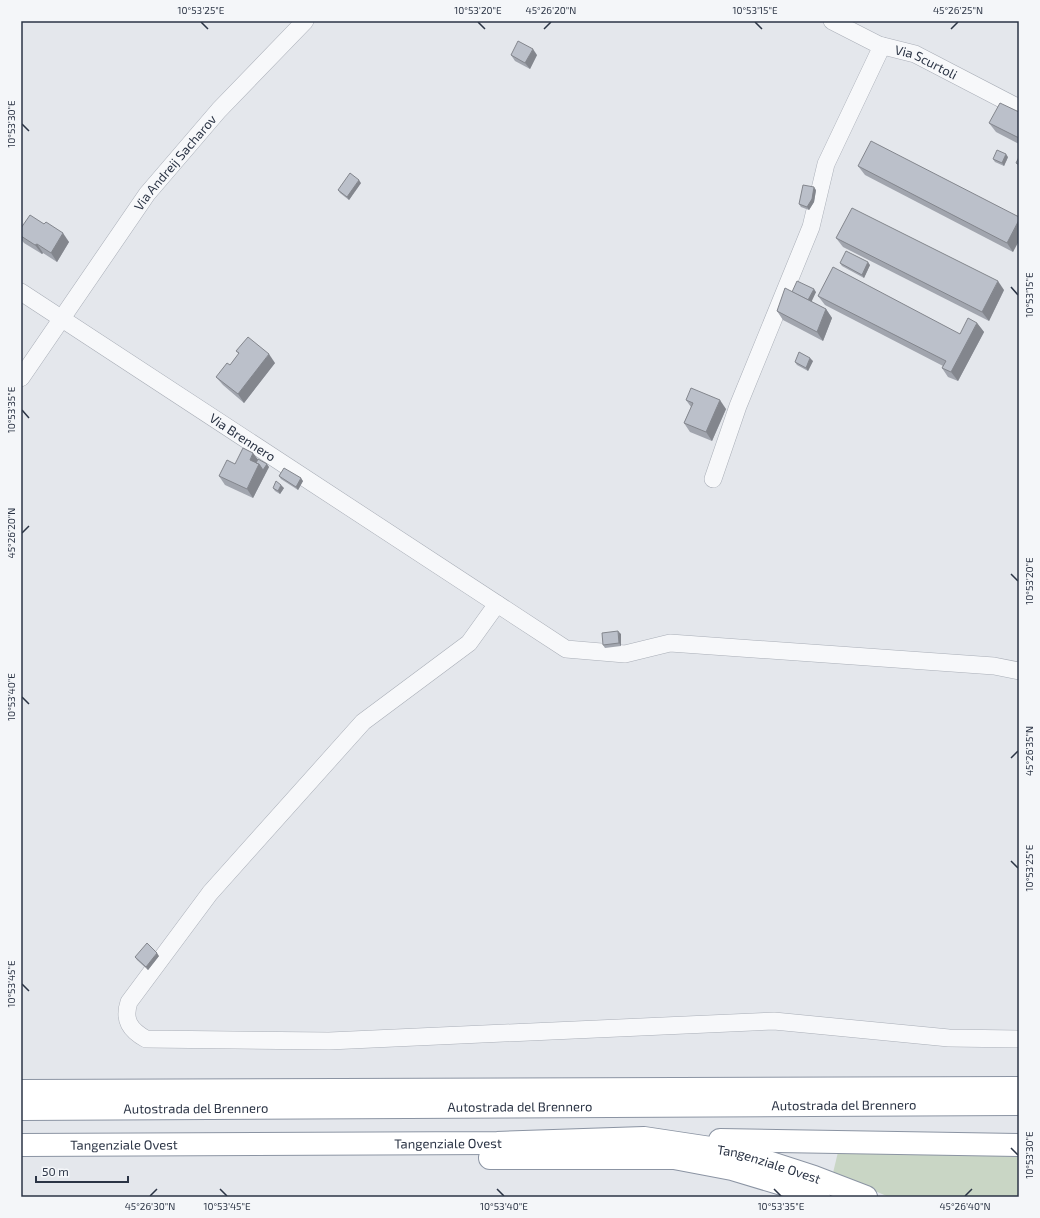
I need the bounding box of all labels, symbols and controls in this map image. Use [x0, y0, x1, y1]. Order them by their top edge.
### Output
text: 10°53'25"E [178, 4, 225, 16]
text: 10°53'20"E [454, 4, 502, 16]
text: 45°26'20"N [526, 4, 576, 16]
text: 10°53'15"E [732, 4, 778, 16]
text: 45°26'25"N [933, 4, 983, 16]
street label: Via Scurtoli [893, 41, 960, 83]
text: 10°53'30"E [5, 100, 17, 148]
street label: Via Andreij Sacharov [130, 111, 220, 213]
text: 10°53'15"E [1023, 272, 1035, 318]
text: 10°53'35"E [5, 386, 17, 433]
street label: Via Brennero [207, 410, 279, 465]
text: 45°26'20"N [5, 508, 17, 558]
text: 10°53'20"E [1023, 557, 1035, 605]
text: 10°53'40"E [5, 673, 17, 721]
text: 45°26'35"N [1023, 726, 1035, 776]
text: 10°53'25"E [1023, 844, 1035, 891]
text: 10°53'45"E [5, 960, 17, 1008]
street label: Autostrada del Brennero [772, 1097, 916, 1113]
street label: Autostrada del Brennero [448, 1098, 592, 1115]
street label: Autostrada del Brennero [124, 1100, 268, 1116]
text: 10°53'30"E [1023, 1131, 1035, 1179]
street label: Tangenziale Ovest [394, 1135, 502, 1151]
street label: Tangenziale Ovest [70, 1136, 178, 1153]
street label: Tangenziale Ovest [716, 1141, 823, 1187]
scale bar [36, 1158, 128, 1184]
text: 50 m [42, 1164, 69, 1178]
text: 45°26'30"N [125, 1200, 175, 1212]
text: 10°53'45"E [203, 1200, 251, 1212]
text: 10°53'40"E [480, 1200, 528, 1212]
text: 10°53'35"E [758, 1200, 805, 1212]
text: 45°26'40"N [939, 1200, 991, 1212]

